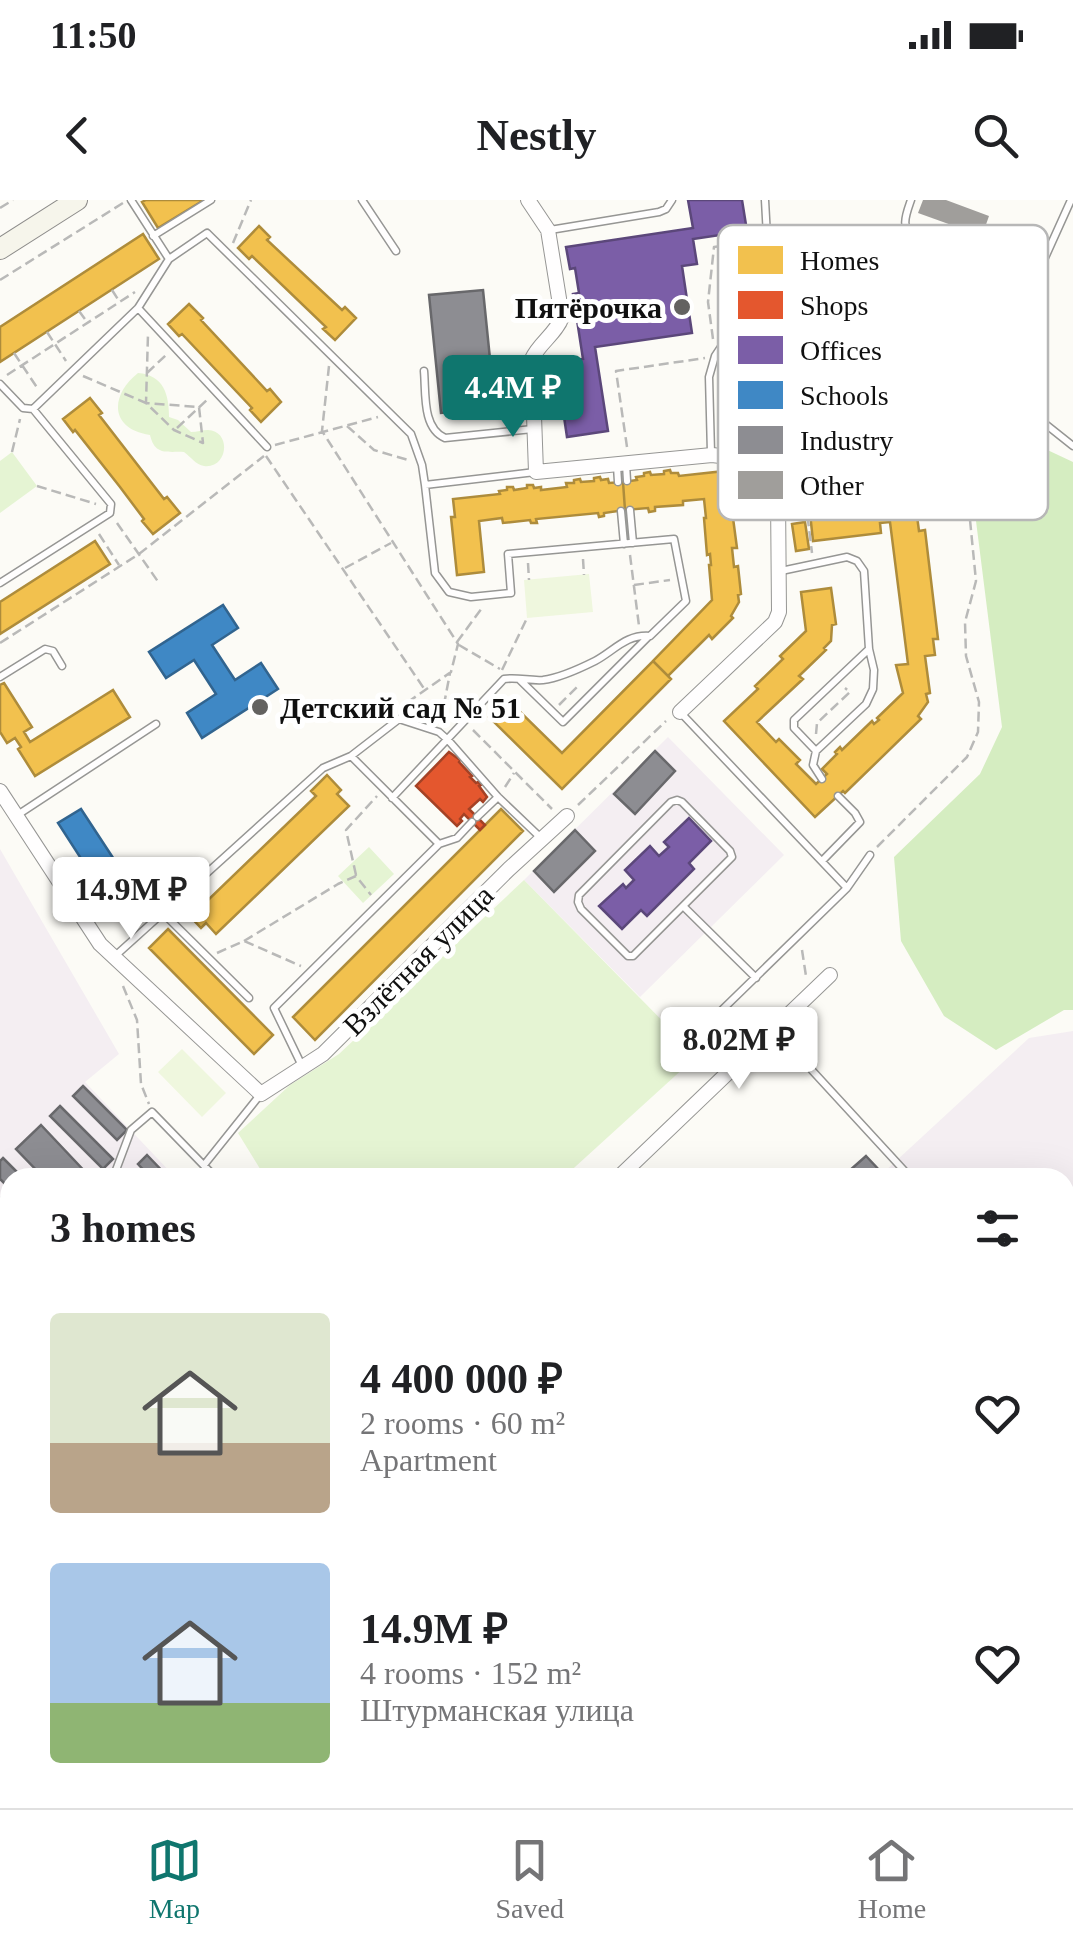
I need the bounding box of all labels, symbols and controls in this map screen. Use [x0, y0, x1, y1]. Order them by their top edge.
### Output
text: 11:50 [50, 14, 137, 56]
icon: back [50, 108, 105, 163]
icon: search [968, 108, 1023, 163]
text: Nestly [477, 110, 596, 160]
legend [718, 225, 1048, 520]
text: Homes [800, 245, 879, 276]
text: Shops [800, 290, 868, 321]
place label: Пятёрочка [515, 291, 662, 324]
marker: Пятёрочка [671, 296, 693, 318]
text: Offices [800, 335, 882, 366]
pin: 4.4M ₽ [432, 355, 594, 440]
text: 4.4M ₽ [465, 369, 561, 405]
text: Schools [800, 380, 889, 411]
text: Industry [800, 425, 893, 456]
text: Other [800, 470, 864, 501]
place label: Детский сад № 51 [280, 691, 521, 724]
marker: Детский сад № 51 [249, 696, 271, 718]
pin: 14.9M ₽ [39, 857, 223, 942]
text: 14.9M ₽ [75, 871, 187, 907]
street label: Взлётная улица [336, 878, 500, 1042]
pin: 8.02M ₽ [647, 1007, 831, 1092]
text: 8.02M ₽ [683, 1021, 795, 1057]
icon: filters [970, 1201, 1025, 1256]
text: 3 homes [50, 1205, 196, 1251]
icon: home [130, 1353, 250, 1473]
text: 4 400 000 ₽ [360, 1356, 563, 1402]
icon: heart [970, 1386, 1025, 1441]
text: 2 rooms · 60 m² [360, 1405, 565, 1441]
text: Apartment [360, 1442, 497, 1478]
icon: home [130, 1603, 250, 1723]
text: 14.9M ₽ [360, 1606, 508, 1652]
icon: heart [970, 1636, 1025, 1691]
text: 4 rooms · 152 m² [360, 1655, 581, 1691]
text: Штурманская улица [360, 1692, 634, 1728]
tab: Map [147, 1833, 202, 1925]
tab: Saved [496, 1833, 564, 1925]
tab: Home [858, 1833, 926, 1925]

